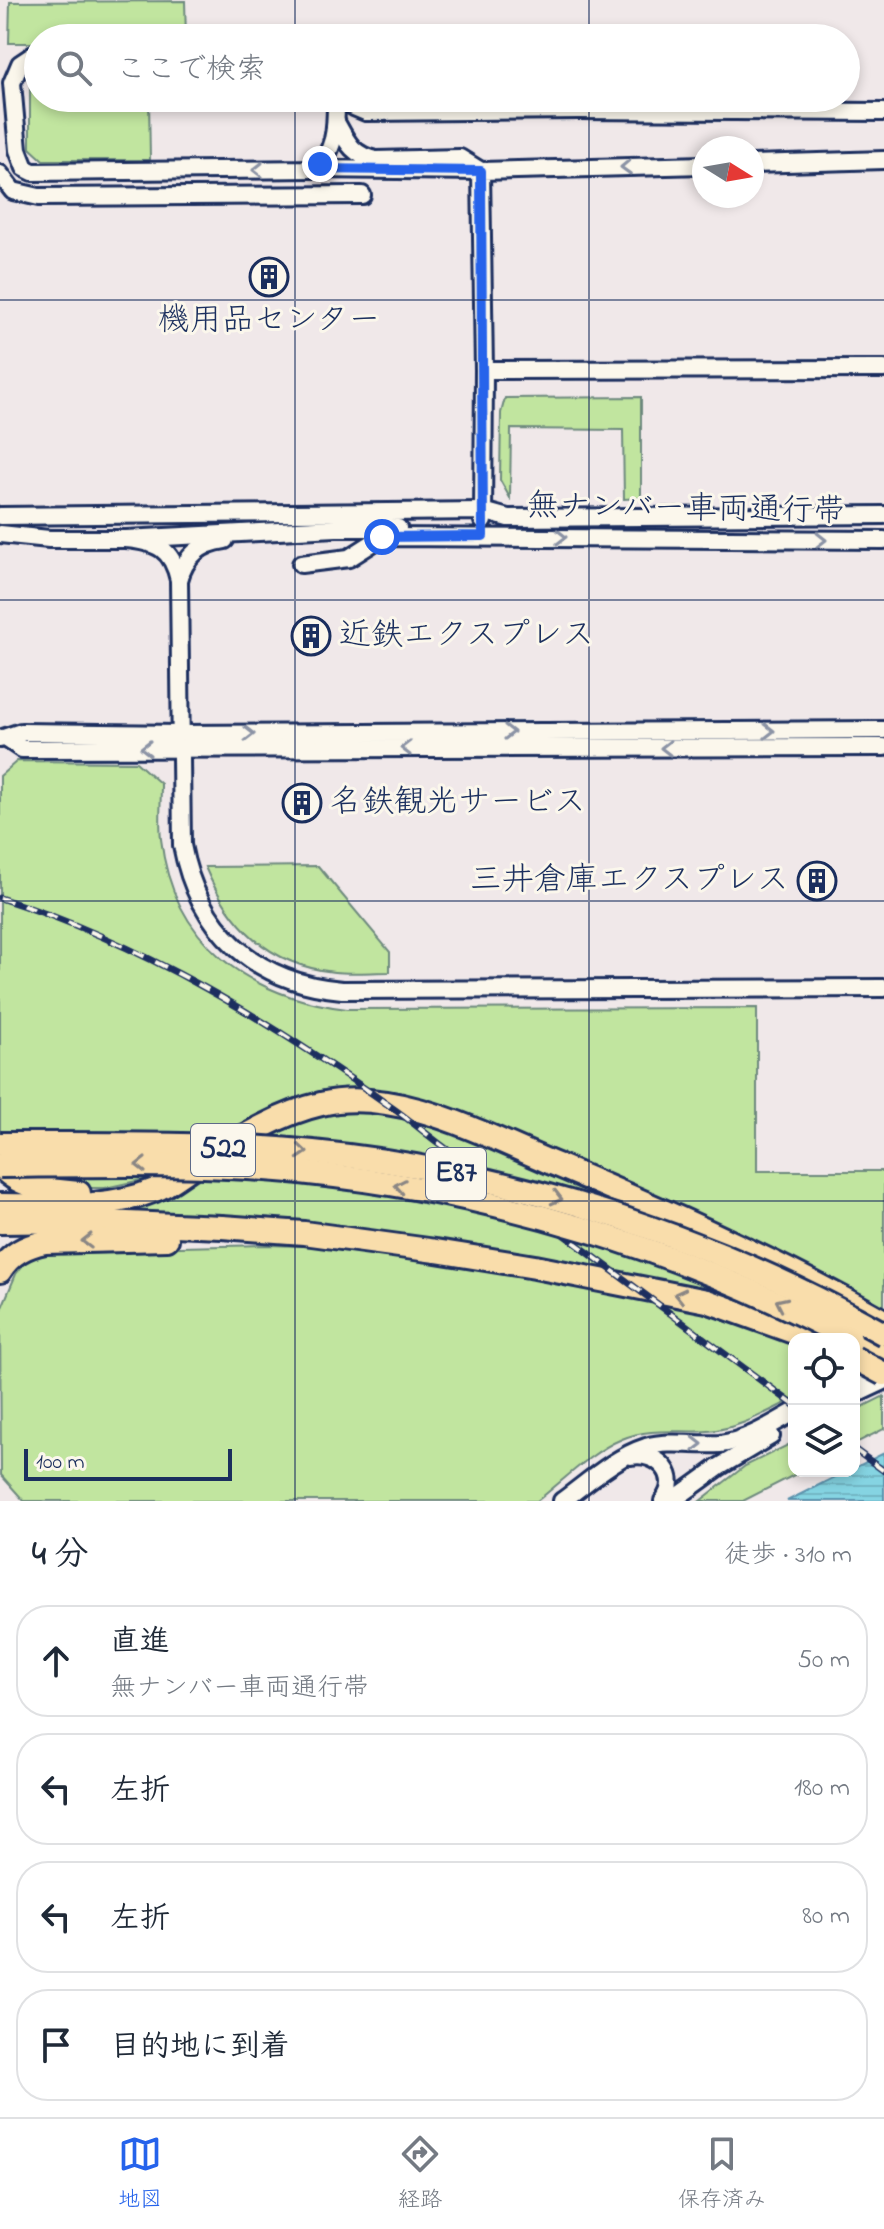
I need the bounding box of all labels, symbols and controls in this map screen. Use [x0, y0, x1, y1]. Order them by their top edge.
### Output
search box [24, 24, 860, 112]
icon: search [52, 46, 96, 90]
text: ここで検索 [116, 49, 266, 93]
north arrow [692, 136, 764, 208]
route end [302, 146, 338, 182]
one-way arrow [619, 158, 632, 176]
one-way arrow [251, 161, 264, 178]
building icon: 機用品センター [248, 256, 290, 298]
place label: 機用品センター [158, 298, 380, 345]
street label: 無ナンバー車両通行帯 [526, 484, 846, 536]
route start [364, 519, 400, 555]
one-way arrow [555, 528, 568, 546]
one-way arrow [815, 531, 828, 549]
place label: 近鉄エクスプレス [339, 613, 594, 660]
building icon: 近鉄エクスプレス [290, 615, 332, 657]
one-way arrow [763, 722, 776, 740]
one-way arrow [503, 724, 516, 741]
one-way arrow [243, 725, 256, 743]
one-way arrow [139, 739, 152, 757]
one-way arrow [399, 739, 412, 757]
one-way arrow [659, 739, 672, 757]
place label: 名鉄観光サービス [330, 780, 586, 827]
building icon: 名鉄観光サービス [281, 782, 323, 824]
place label: 三井倉庫エクスプレス [470, 858, 789, 905]
building icon: 三井倉庫エクスプレス [796, 860, 838, 902]
road number: 522 [191, 1124, 255, 1176]
one-way arrow [296, 1143, 309, 1160]
road number: E87 [426, 1148, 486, 1200]
one-way arrow [134, 1156, 147, 1174]
one-way arrow [393, 1178, 406, 1195]
one-way arrow [550, 1189, 564, 1206]
one-way arrow [80, 1233, 93, 1250]
one-way arrow [674, 1287, 687, 1304]
one-way arrow [774, 1297, 789, 1313]
map controls [788, 1333, 860, 1477]
button: locate [788, 1333, 860, 1405]
button: layers [788, 1405, 860, 1477]
one-way arrow [691, 1435, 704, 1453]
scale bar [24, 1445, 232, 1481]
text: 100 m [36, 1447, 85, 1479]
text: 4 分 [32, 1531, 89, 1581]
text: 徒歩 · 310 m [725, 1537, 852, 1575]
text: 直進 [110, 1621, 170, 1665]
icon: ahead [34, 1639, 78, 1683]
text: 50 m [797, 1642, 850, 1680]
text: 無ナンバー車両通行帯 [110, 1670, 369, 1708]
icon: left [34, 1767, 78, 1811]
text: 左折 [110, 1770, 170, 1814]
text: 180 m [794, 1770, 850, 1808]
icon: left [34, 1895, 78, 1939]
text: 左折 [110, 1898, 170, 1942]
text: 80 m [802, 1898, 850, 1936]
icon: arrive [34, 2023, 78, 2067]
text: 目的地に到着 [110, 2026, 290, 2070]
tab: 地図 [118, 2132, 162, 2217]
tab: 経路 [398, 2132, 442, 2217]
tab: 保存済み [678, 2132, 766, 2217]

